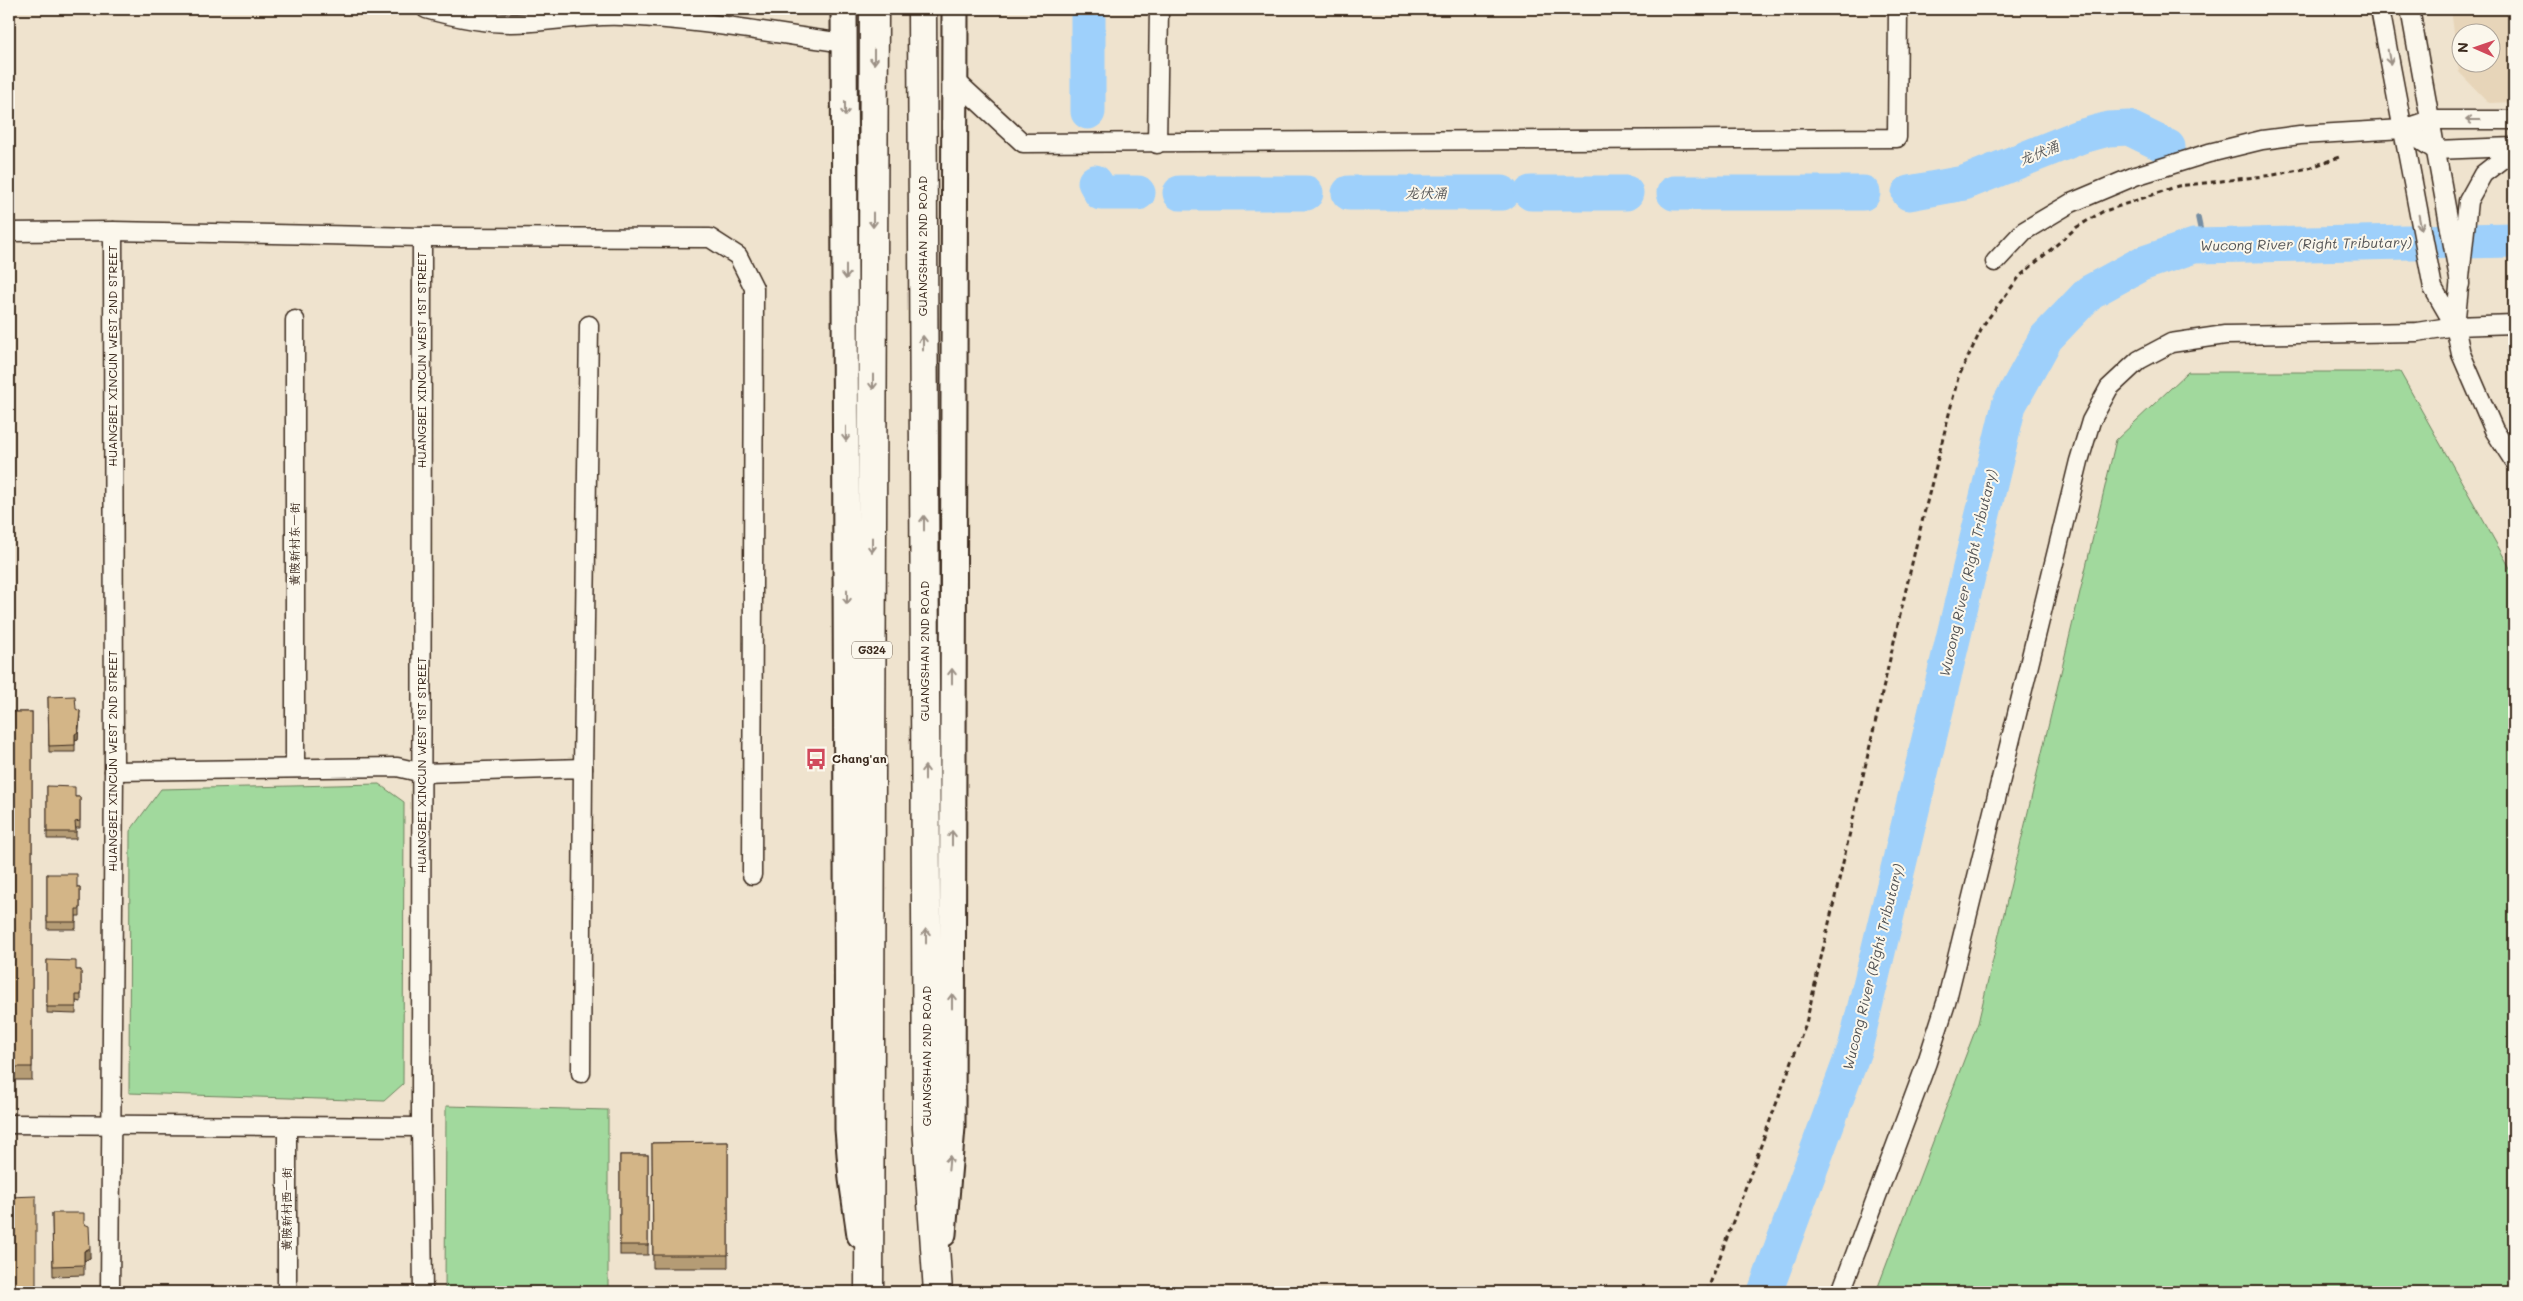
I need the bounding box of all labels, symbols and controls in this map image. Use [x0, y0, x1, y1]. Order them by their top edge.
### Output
north arrow [2450, 22, 2500, 72]
text: N [2453, 42, 2472, 53]
one-way arrow [2385, 48, 2395, 64]
one-way arrow [869, 49, 879, 65]
one-way arrow [840, 101, 850, 117]
one-way arrow [2465, 115, 2481, 125]
water label: 龙伏涌 [2016, 135, 2063, 169]
street label: GUANGSHAN 2ND ROAD [914, 176, 930, 316]
water label: 龙伏涌 [1405, 183, 1448, 202]
one-way arrow [868, 212, 878, 228]
one-way arrow [2416, 214, 2426, 230]
water label: Wucong River (Right Tributary) [2200, 232, 2412, 255]
street label: HUANGBEI XINCUN WEST 2ND STREET [104, 245, 120, 467]
street label: HUANGBEI XINCUN WEST 1ST STREET [413, 252, 429, 468]
one-way arrow [841, 264, 851, 280]
one-way arrow [918, 335, 928, 352]
one-way arrow [868, 374, 877, 390]
one-way arrow [841, 426, 851, 442]
water label: Wucong River (Right Tributary) [1934, 467, 2001, 678]
street label: 黄陂新村东一街 [286, 502, 302, 586]
one-way arrow [919, 515, 929, 532]
one-way arrow [867, 536, 877, 553]
street label: GUANGSHAN 2ND ROAD [916, 581, 932, 721]
one-way arrow [842, 588, 852, 605]
road number: G324 [852, 642, 892, 658]
street label: HUANGBEI XINCUN WEST 2ND STREET [104, 650, 120, 872]
street label: HUANGBEI XINCUN WEST 1ST STREET [413, 657, 429, 873]
one-way arrow [947, 668, 957, 684]
bus stop icon: Chang'an [803, 746, 829, 772]
place label: Chang'an [832, 750, 887, 766]
one-way arrow [920, 765, 930, 782]
one-way arrow [947, 831, 957, 847]
water label: Wucong River (Right Tributary) [1838, 861, 1907, 1072]
one-way arrow [921, 928, 931, 944]
street label: GUANGSHAN 2ND ROAD [918, 986, 934, 1126]
one-way arrow [947, 993, 957, 1010]
one-way arrow [944, 1155, 954, 1171]
street label: 黄陂新村西一街 [278, 1167, 294, 1251]

